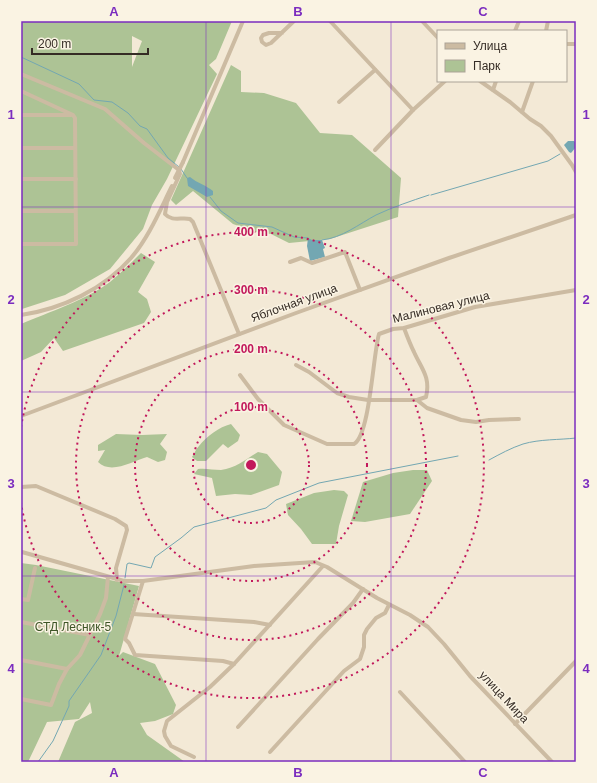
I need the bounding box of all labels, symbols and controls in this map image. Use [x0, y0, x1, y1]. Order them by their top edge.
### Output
text: A [109, 4, 119, 19]
text: B [293, 4, 303, 19]
text: C [478, 4, 488, 19]
scale bar [32, 30, 148, 56]
legend [437, 30, 567, 82]
text: 200 m [38, 37, 71, 51]
text: Улица [473, 39, 507, 53]
text: Парк [473, 59, 501, 73]
text: 1 [7, 107, 15, 122]
text: 1 [582, 107, 590, 122]
text: 400 m [234, 225, 268, 239]
street label: Яблочная улица [249, 281, 339, 325]
text: 300 m [234, 283, 268, 297]
street label: Малиновая улица [391, 288, 491, 326]
text: 2 [7, 292, 15, 307]
text: 2 [582, 292, 590, 307]
text: 200 m [234, 342, 268, 356]
text: 100 m [234, 400, 268, 414]
centre of rings [244, 458, 258, 472]
text: 3 [7, 476, 15, 491]
text: 3 [582, 476, 590, 491]
park label: СТД Лесник-5 [35, 620, 112, 634]
text: 4 [7, 661, 15, 676]
text: 4 [582, 661, 590, 676]
street label: улица Мира [476, 668, 532, 726]
text: A [109, 765, 119, 780]
text: B [293, 765, 303, 780]
text: C [478, 765, 488, 780]

